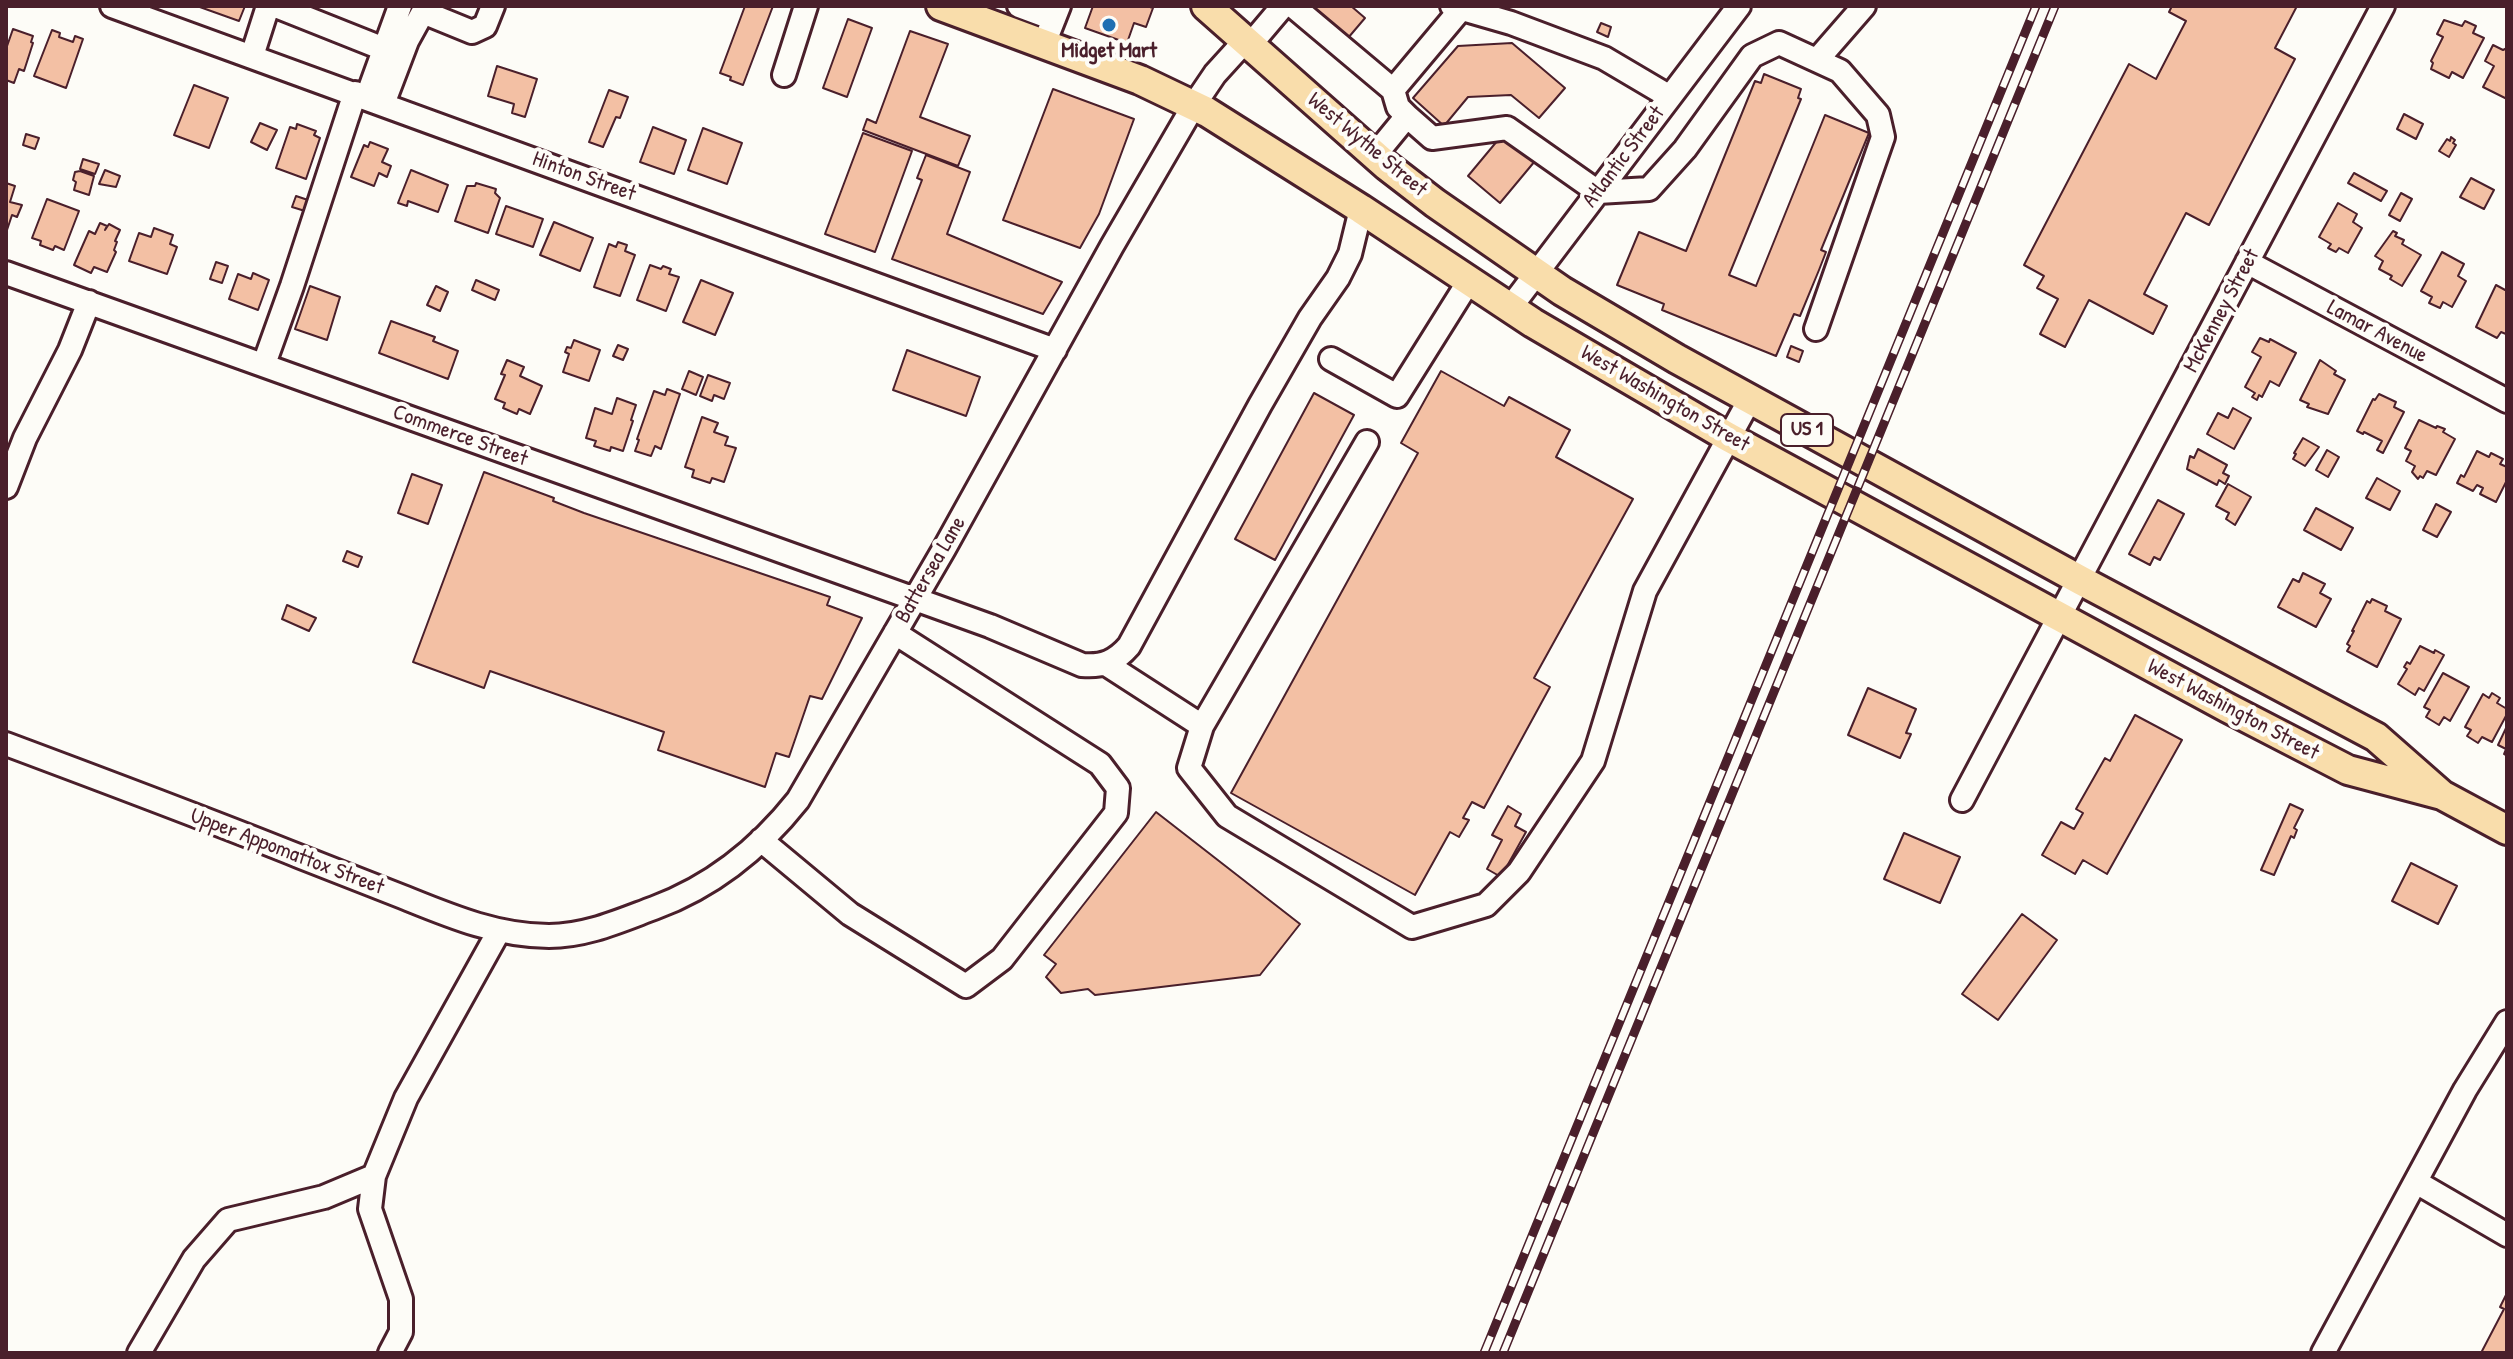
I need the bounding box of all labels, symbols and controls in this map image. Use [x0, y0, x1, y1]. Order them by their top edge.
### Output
marker: Midget Mart [1100, 16, 1118, 34]
place label: Midget Mart [1061, 38, 1157, 64]
street label: West Wythe Street [1302, 87, 1432, 203]
street label: Atlantic Street [1577, 101, 1671, 213]
street label: Hinton Street [529, 146, 639, 208]
street label: McKenney Street [2178, 245, 2266, 377]
street label: Lamar Avenue [2322, 295, 2432, 369]
street label: West Washington Street [1576, 340, 1754, 458]
street label: Commerce Street [389, 399, 531, 473]
road number: US 1 [1781, 414, 1833, 446]
street label: Battersea Lane [890, 512, 972, 628]
street label: West Washington Street [2143, 654, 2323, 766]
street label: Upper Appomattox Street [186, 803, 388, 901]

